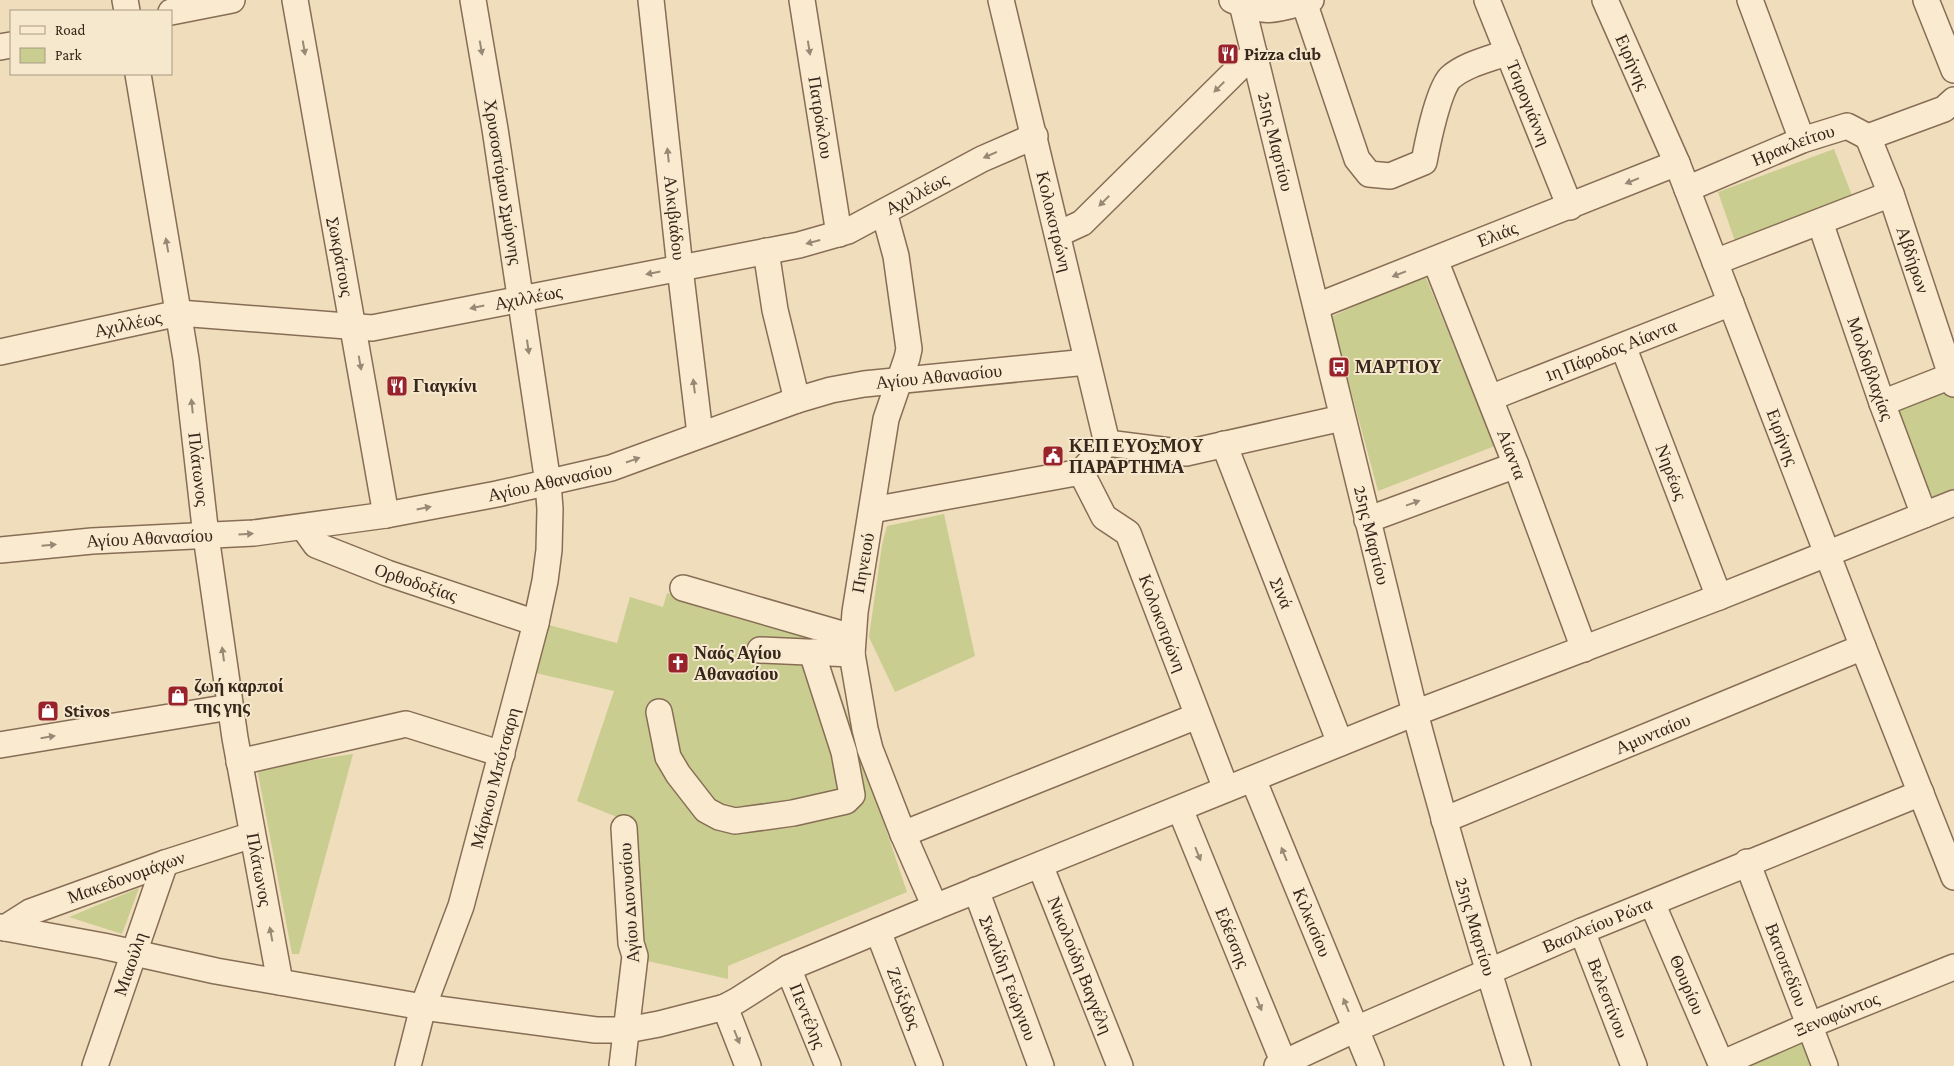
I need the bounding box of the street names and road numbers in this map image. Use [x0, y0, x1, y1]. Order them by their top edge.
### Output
street label: Ειρήνης [1611, 31, 1654, 93]
street label: Τσιρογιάννη [1502, 57, 1554, 149]
street label: Πατρόκλου [804, 75, 837, 160]
street label: 25ης Μαρτίου [1254, 90, 1297, 194]
street label: Χρυσοστόμου Σμύρνης [480, 98, 526, 266]
street label: Ηρακλείτου [1749, 121, 1837, 170]
street label: Αχιλλέως [882, 169, 952, 219]
street label: Κολοκοτρώνη [1032, 169, 1076, 274]
street label: Αλκιβιάδου [660, 174, 689, 261]
street label: Σωκράτους [324, 216, 357, 298]
street label: Ελιάς [1475, 218, 1520, 251]
street label: Αβδήρων [1893, 224, 1933, 296]
street label: Αχιλλέως [493, 281, 564, 314]
street label: Αχιλλέως [92, 307, 164, 341]
street label: Μολδοβλαχίας [1843, 314, 1898, 423]
street label: 1η Πάροδος Αίαντα [1542, 315, 1680, 385]
street label: Αγίου Αθανασίου [875, 360, 1003, 393]
street label: Ειρήνης [1762, 406, 1802, 468]
street label: Αίαντα [1493, 426, 1531, 483]
street label: Πλάτωνος [184, 431, 213, 507]
street label: Νηρέως [1652, 441, 1691, 503]
street label: Αγίου Αθανασίου [486, 458, 614, 506]
street label: 25ης Μαρτίου [1350, 484, 1393, 587]
street label: Αγίου Αθανασίου [85, 525, 213, 552]
street label: Πηνειού [848, 531, 878, 595]
street label: Ορθοδοξίας [371, 559, 460, 606]
street label: Κολοκοτρώνη [1135, 572, 1190, 675]
street label: Σινά [1267, 575, 1297, 612]
street label: Μάρκου Μπότσαρη [467, 705, 523, 851]
street label: Αμυνταίου [1613, 709, 1693, 758]
street label: Πλάτωνος [243, 831, 276, 908]
street label: Αγίου Διονυσίου [615, 842, 643, 964]
street label: Μακεδονομάχων [65, 847, 187, 908]
street label: 25ης Μαρτίου [1451, 875, 1500, 978]
street label: Κιλκισίου [1289, 885, 1335, 960]
street label: Βασιλείου Ρώτα [1539, 893, 1656, 957]
street label: Νικολούδη Βαγγέλη [1044, 894, 1116, 1037]
street label: Εδέσσης [1211, 905, 1254, 971]
street label: Σκαλίδη Γεώργιου [976, 913, 1041, 1043]
street label: Βατοπεδίου [1761, 920, 1811, 1009]
street label: Μιαούλη [110, 929, 150, 998]
street label: Θουρίου [1666, 952, 1709, 1018]
street label: Βελεστίνου [1584, 956, 1632, 1041]
street label: Ζεύξιδος [883, 964, 925, 1032]
street label: Πεντέλης [785, 981, 830, 1052]
street label: Ξενοφώντος [1791, 988, 1882, 1041]

